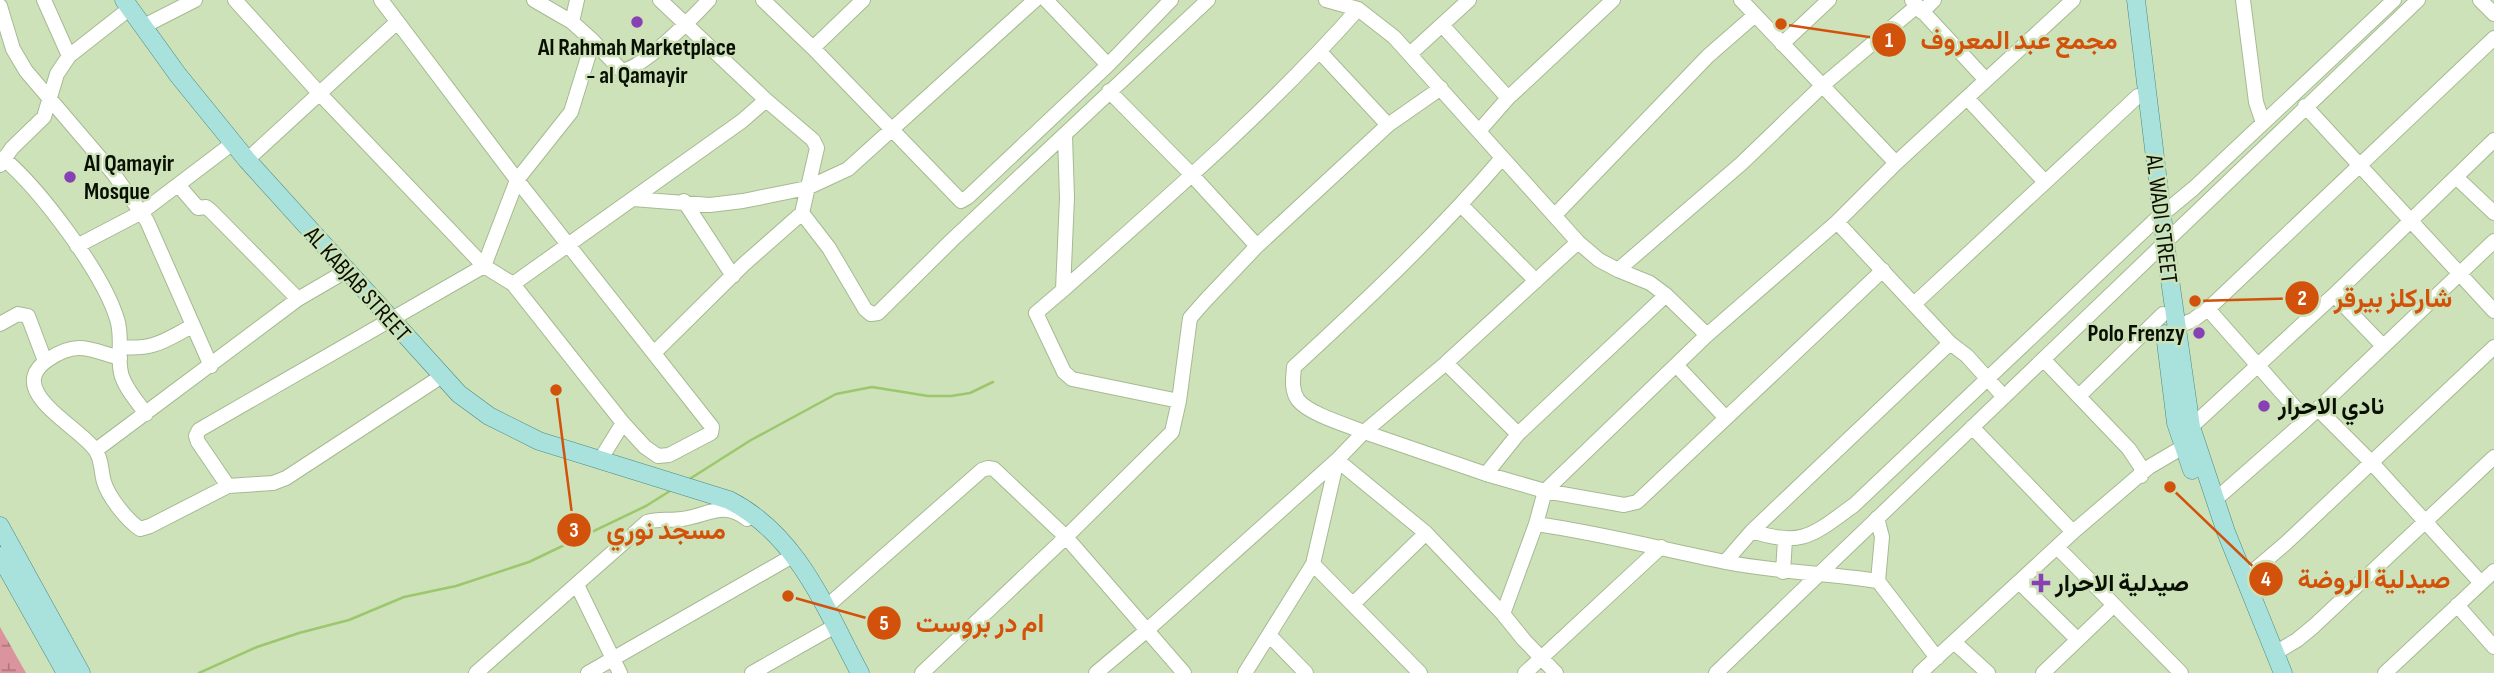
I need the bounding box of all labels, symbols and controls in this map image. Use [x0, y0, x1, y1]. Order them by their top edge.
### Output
marker: Al Rahmah Marketplace - al Qamayir [629, 14, 645, 30]
callout: مجمع عبد المعروف [1871, 16, 2131, 63]
text: مجمع عبد المعروف [1920, 26, 2118, 58]
text: 1 [1885, 28, 1893, 53]
place label: Al Rahmah Marketplace - al Qamayir [537, 33, 736, 90]
place label: Al Qamayir Mosque [83, 149, 175, 206]
street label: AL WADI STREET [2139, 152, 2184, 285]
marker: Al Qamayir Mosque [62, 169, 78, 185]
street label: AL KABJAB STREET [298, 220, 417, 348]
callout: شاركلز بيرقر [2285, 274, 2466, 321]
text: شاركلز بيرقر [2333, 284, 2452, 315]
text: 2 [2297, 286, 2307, 311]
place label: Polo Frenzy [2087, 319, 2185, 348]
marker: Polo Frenzy [2191, 325, 2207, 341]
place label: نادي الاحرار [2277, 392, 2384, 426]
marker: نادي الاحرار [2256, 398, 2272, 414]
callout: مسجد نوري [557, 506, 739, 553]
text: مسجد نوري [606, 516, 726, 552]
text: 3 [569, 518, 579, 543]
callout: صيدلية الروضة [2249, 555, 2465, 602]
text: صيدلية الروضة [2297, 565, 2451, 596]
text: 4 [2261, 567, 2271, 592]
place label: صيدلية الاحرار [2054, 569, 2189, 598]
marker: صيدلية الاحرار [2033, 575, 2049, 591]
callout: ام در بروست [866, 599, 1058, 646]
text: ام در بروست [916, 609, 1044, 640]
text: 5 [879, 611, 889, 636]

